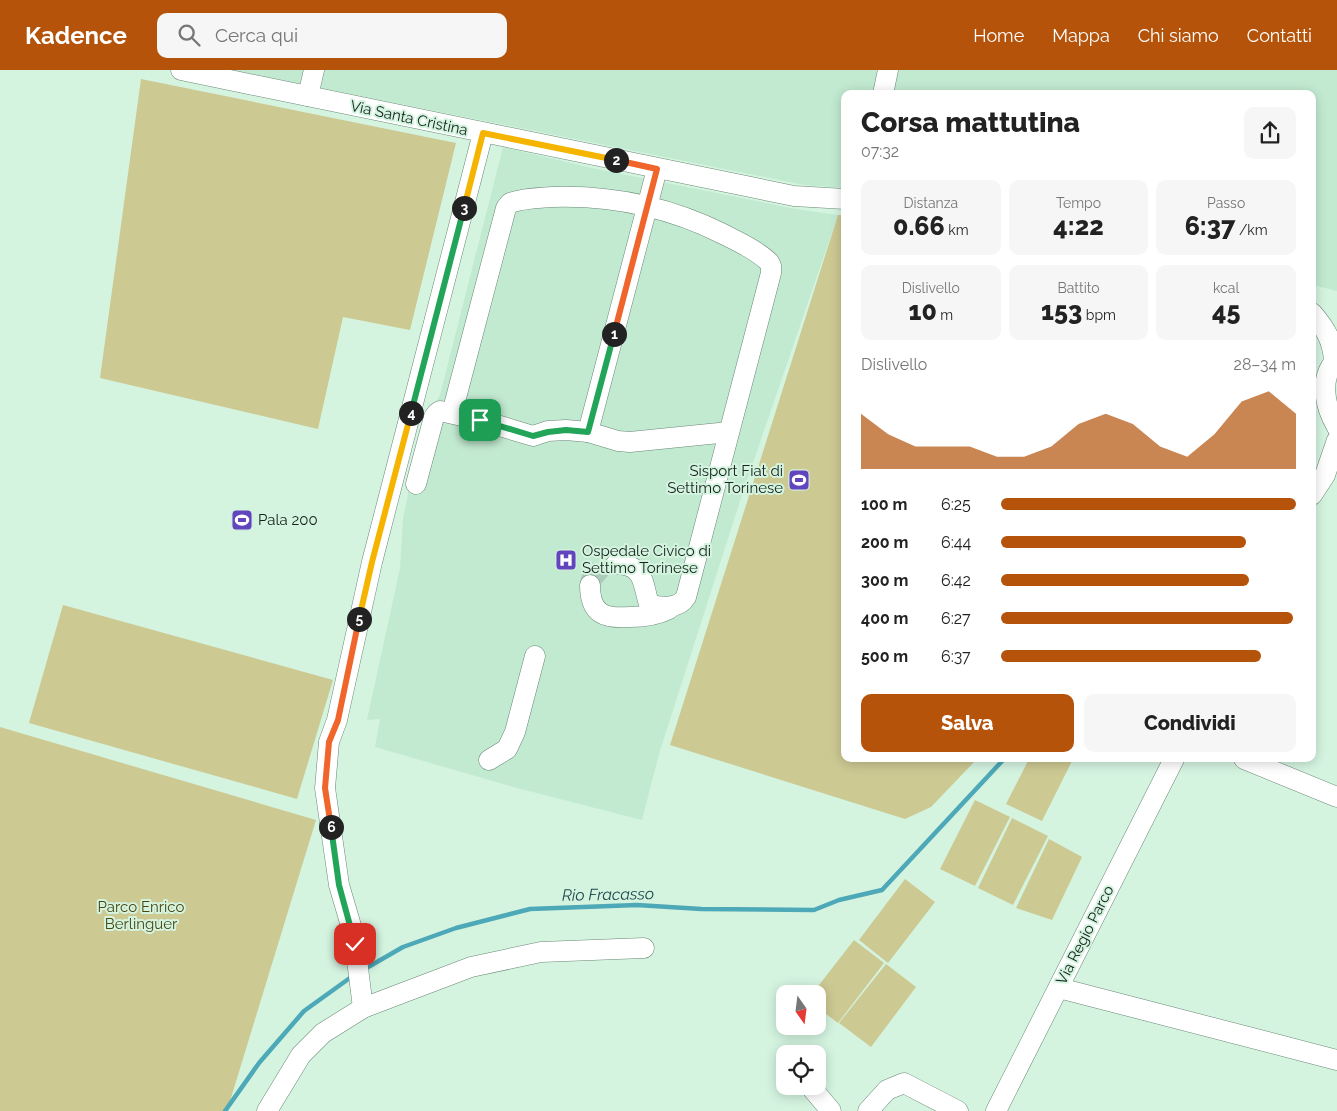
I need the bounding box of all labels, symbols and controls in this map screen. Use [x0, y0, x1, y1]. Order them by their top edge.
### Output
search box [157, 13, 507, 58]
text: Kadence [25, 21, 127, 50]
icon: search [175, 21, 203, 49]
text: Cerca qui [215, 24, 298, 46]
text: Home [973, 25, 1024, 46]
text: Mappa [1052, 25, 1110, 46]
text: Chi siamo [1138, 25, 1219, 46]
text: Contatti [1247, 25, 1312, 46]
street label: Via Santa Cristina [349, 97, 469, 139]
text: Corsa mattutina [861, 106, 1080, 139]
button: share [1244, 107, 1296, 159]
text: 07:32 [861, 142, 899, 161]
pin: 2 [604, 148, 628, 172]
text: 2 [613, 152, 620, 168]
text: Distanza [903, 195, 958, 211]
text: Tempo [1056, 195, 1101, 211]
text: Passo [1207, 195, 1245, 211]
pin: 3 [452, 196, 476, 220]
text: 3 [461, 200, 468, 216]
text: 0.66 [893, 211, 945, 241]
text: 4:22 [1053, 211, 1104, 241]
text: 6:37 [1185, 211, 1235, 241]
text: km [945, 222, 969, 238]
text: /km [1235, 222, 1268, 238]
text: Dislivello [902, 280, 960, 296]
text: Battito [1057, 280, 1100, 296]
text: kcal [1213, 280, 1239, 296]
text: 10 [908, 296, 937, 326]
text: 153 [1041, 296, 1082, 326]
text: 45 [1212, 296, 1240, 326]
text: m [937, 307, 953, 323]
text: bpm [1082, 307, 1116, 323]
pin: 1 [602, 322, 626, 346]
text: 1 [611, 326, 618, 342]
text: Dislivello [861, 355, 927, 374]
text: 28–34 m [1234, 355, 1296, 374]
pin [459, 399, 501, 441]
pin: 4 [398, 400, 424, 426]
text: 4 [408, 405, 416, 421]
icon: arrive [466, 406, 494, 434]
place label: Sisport Fiat di Settimo Torinese [667, 462, 783, 497]
sports icon: Sisport Fiat di Settimo Torinese [787, 468, 811, 492]
text: 100 m [861, 495, 907, 514]
text: 6:25 [941, 495, 971, 514]
sports icon: Pala 200 [230, 508, 254, 532]
place label: Pala 200 [258, 511, 318, 529]
text: 200 m [861, 533, 908, 552]
text: 6:44 [941, 533, 971, 552]
place label: Ospedale Civico di Settimo Torinese [582, 542, 711, 577]
hospital icon: Ospedale Civico di Settimo Torinese [554, 548, 578, 572]
text: 300 m [861, 571, 908, 590]
text: 6:42 [941, 571, 971, 590]
pin: 5 [346, 606, 372, 632]
text: 400 m [861, 609, 909, 628]
text: 6:27 [941, 609, 971, 628]
text: 5 [356, 611, 363, 627]
text: 500 m [861, 647, 908, 666]
text: 6:37 [941, 647, 971, 666]
button: Salva [861, 694, 1074, 752]
button: Condividi [1084, 694, 1296, 752]
pin: 6 [318, 814, 344, 840]
text: 6 [327, 819, 336, 835]
street label: Via Regio Parco [1052, 882, 1118, 987]
water label: Rio Fracasso [562, 884, 654, 905]
park label: Parco Enrico Berlinguer [98, 898, 184, 933]
pin [334, 923, 376, 965]
icon: check [341, 930, 369, 958]
north arrow [776, 985, 826, 1035]
map controls [776, 985, 826, 1095]
button: locate [776, 1045, 826, 1095]

